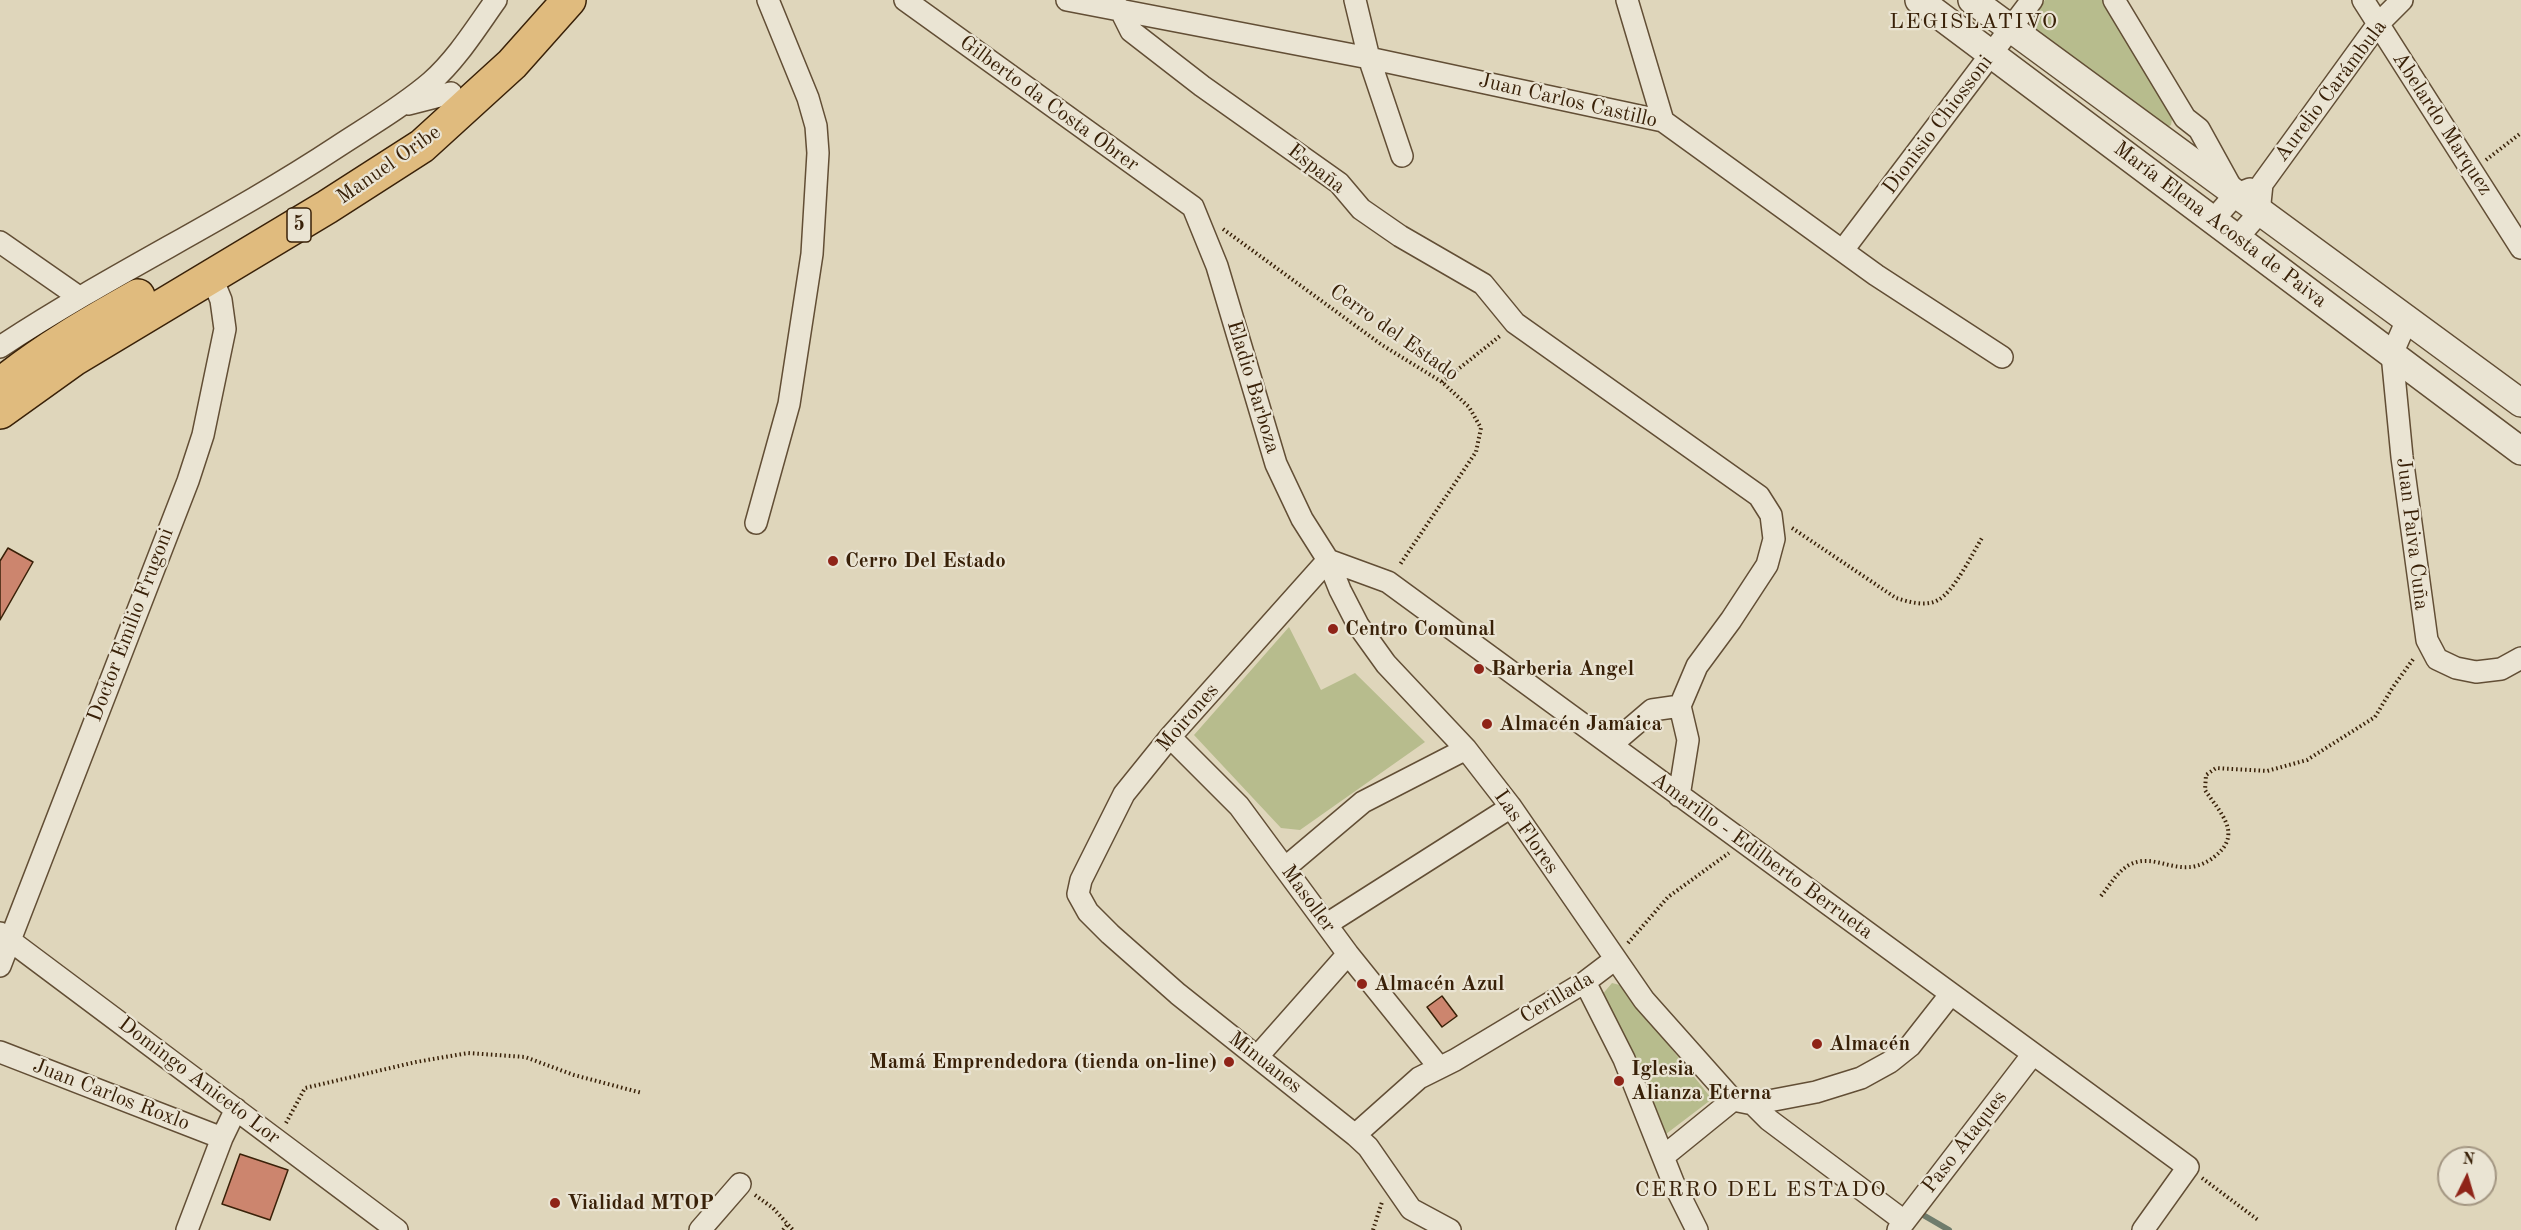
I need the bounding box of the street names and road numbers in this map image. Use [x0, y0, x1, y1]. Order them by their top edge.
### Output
street label: Aurelio Carámbula [2269, 15, 2393, 167]
street label: Gilberto da Costa Obrer [954, 30, 1144, 178]
street label: Abelardo Marquez [2386, 48, 2498, 200]
street label: Dionisio Chiossoni [1877, 50, 1999, 200]
street label: Juan Carlos Castillo [1476, 68, 1660, 134]
street label: Manuel Oribe [332, 120, 446, 210]
street label: María Elena Acosta de Paiva [2108, 136, 2332, 314]
street label: España [1282, 139, 1350, 199]
road number: 5 [287, 208, 311, 242]
street label: Cerro del Estado [1324, 279, 1464, 387]
street label: Eladio Barboza [1221, 317, 1285, 457]
street label: Juan Paiva Cuña [2390, 456, 2434, 612]
street label: Doctor Emilio Frugoni [82, 525, 180, 725]
street label: Moirones [1151, 678, 1225, 758]
street label: Amarillo - Edilberto Berrueta [1646, 767, 1878, 945]
street label: Las Flores [1488, 785, 1564, 879]
street label: Masoller [1275, 860, 1341, 938]
street label: Cerillada [1516, 966, 1598, 1030]
street label: Domingo Aniceto Lor [113, 1012, 285, 1150]
street label: Minuanes [1223, 1027, 1307, 1099]
street label: Juan Carlos Roxlo [29, 1053, 193, 1137]
street label: Paso Ataques [1917, 1086, 2013, 1198]

